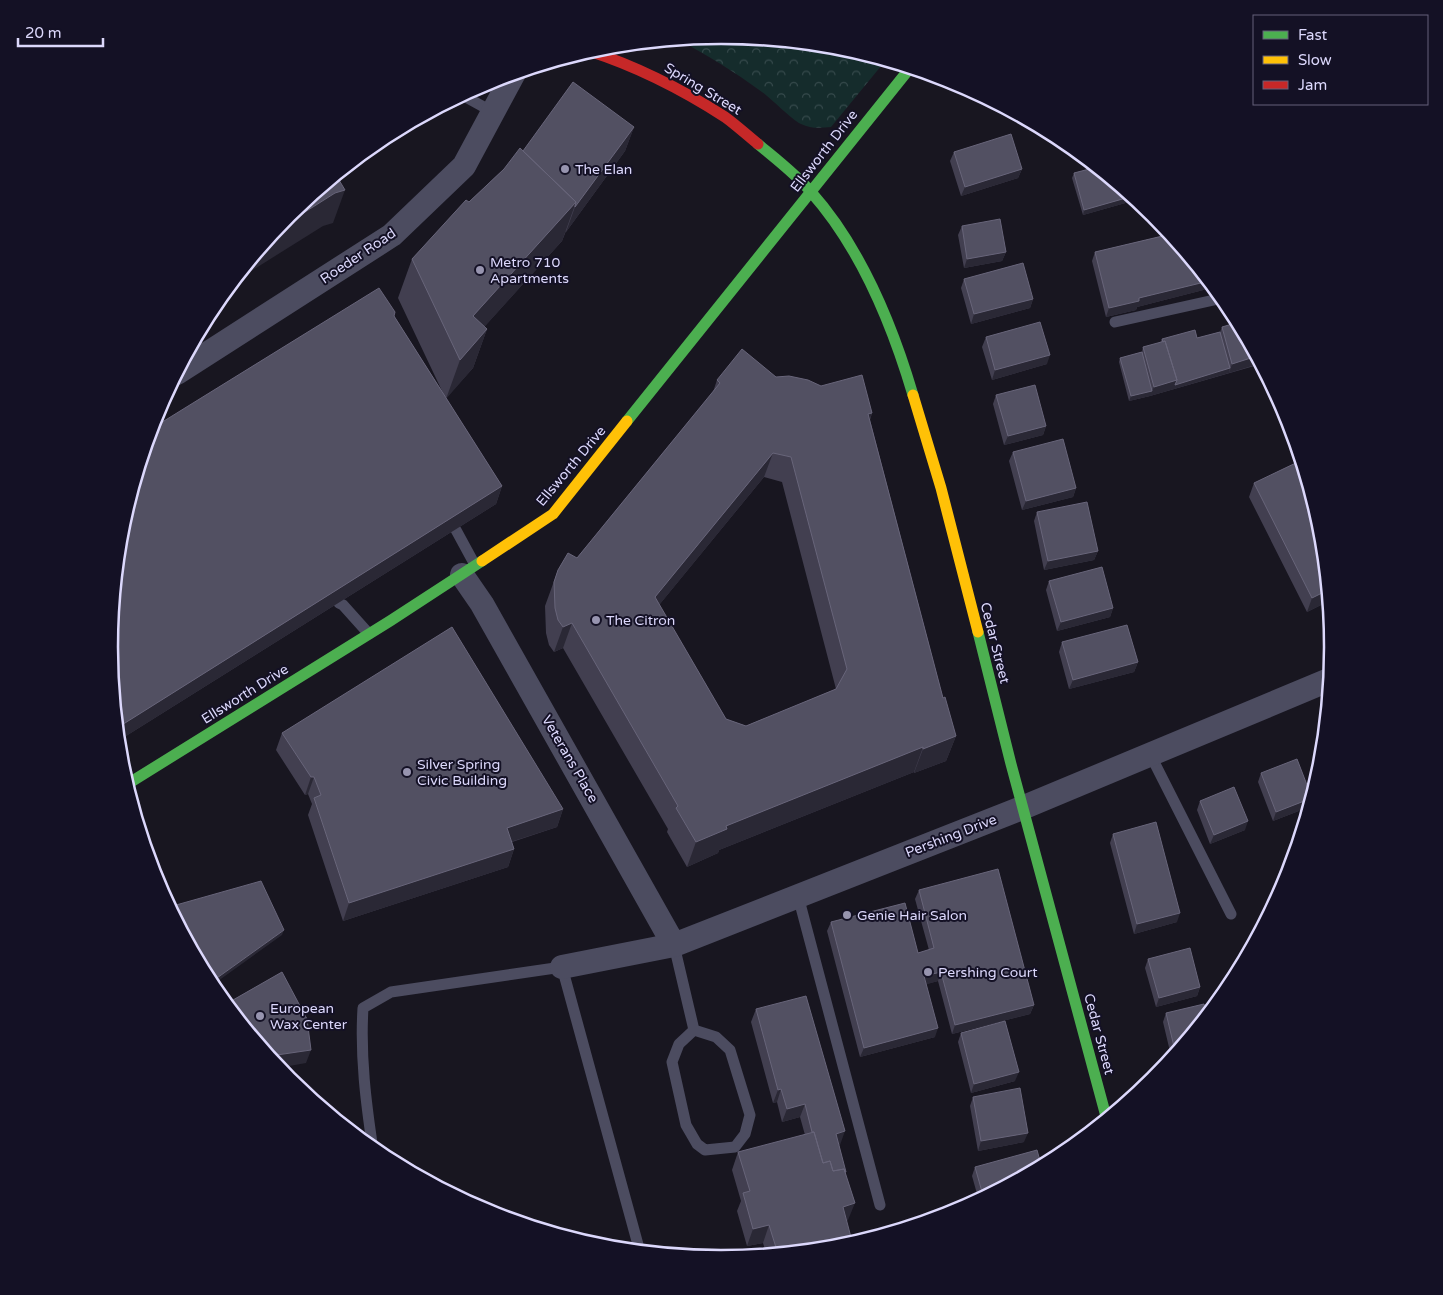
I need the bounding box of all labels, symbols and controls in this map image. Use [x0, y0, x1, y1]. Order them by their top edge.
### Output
scale bar [18, 15, 102, 47]
legend [1253, 15, 1428, 105]
text: 20 m [25, 24, 62, 42]
text: Fast [1298, 26, 1328, 44]
text: Slow [1298, 51, 1332, 69]
street label: Spring Street [661, 59, 745, 119]
text: Jam [1298, 76, 1327, 94]
street label: Ellsworth Drive [787, 107, 861, 195]
place label: The Elan [575, 161, 632, 178]
marker: The Elan [559, 163, 571, 175]
street label: Roeder Road [317, 225, 399, 287]
place label: Metro 710 Apartments [490, 254, 569, 287]
marker: Metro 710 Apartments [474, 264, 486, 276]
street label: Ellsworth Drive [533, 422, 610, 510]
street label: Cedar Street [977, 601, 1013, 686]
place label: The Citron [606, 612, 675, 629]
marker: The Citron [590, 614, 602, 626]
street label: Ellsworth Drive [198, 660, 292, 728]
street label: Veterans Place [538, 712, 602, 806]
place label: Silver Spring Civic Building [417, 756, 507, 789]
marker: Silver Spring Civic Building [401, 766, 413, 778]
street label: Pershing Drive [903, 811, 999, 861]
place label: Genie Hair Salon [857, 907, 967, 924]
marker: Genie Hair Salon [841, 909, 853, 921]
place label: Pershing Court [938, 964, 1038, 981]
marker: Pershing Court [922, 966, 934, 978]
street label: Cedar Street [1080, 992, 1118, 1077]
place label: European Wax Center [270, 1000, 348, 1033]
marker: European Wax Center [254, 1010, 266, 1022]

